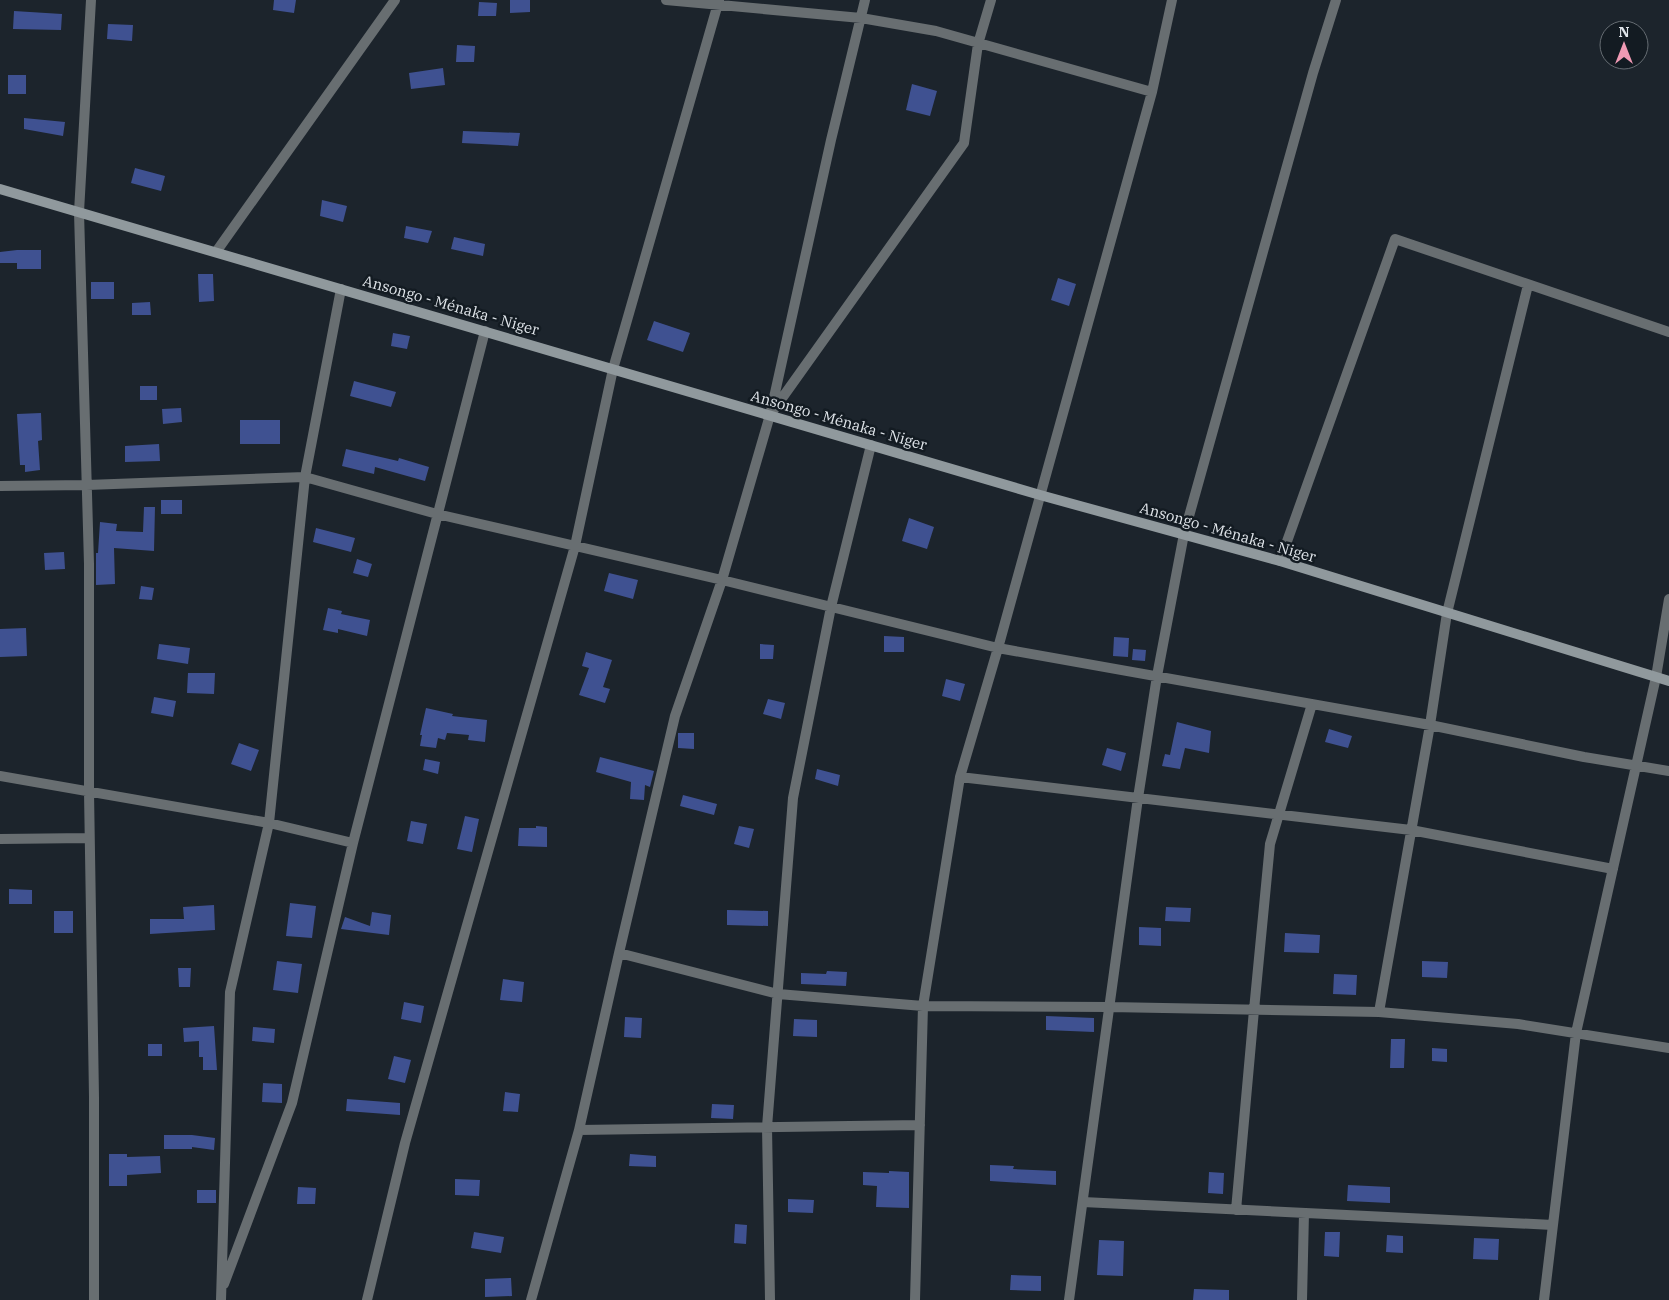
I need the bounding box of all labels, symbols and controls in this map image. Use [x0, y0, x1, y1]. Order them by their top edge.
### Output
north arrow [1599, 20, 1649, 70]
text: N [1618, 23, 1630, 41]
street label: Ansongo - Ménaka - Niger [361, 271, 542, 339]
street label: Ansongo - Ménaka - Niger [749, 386, 930, 454]
street label: Ansongo - Ménaka - Niger [1138, 498, 1319, 566]

